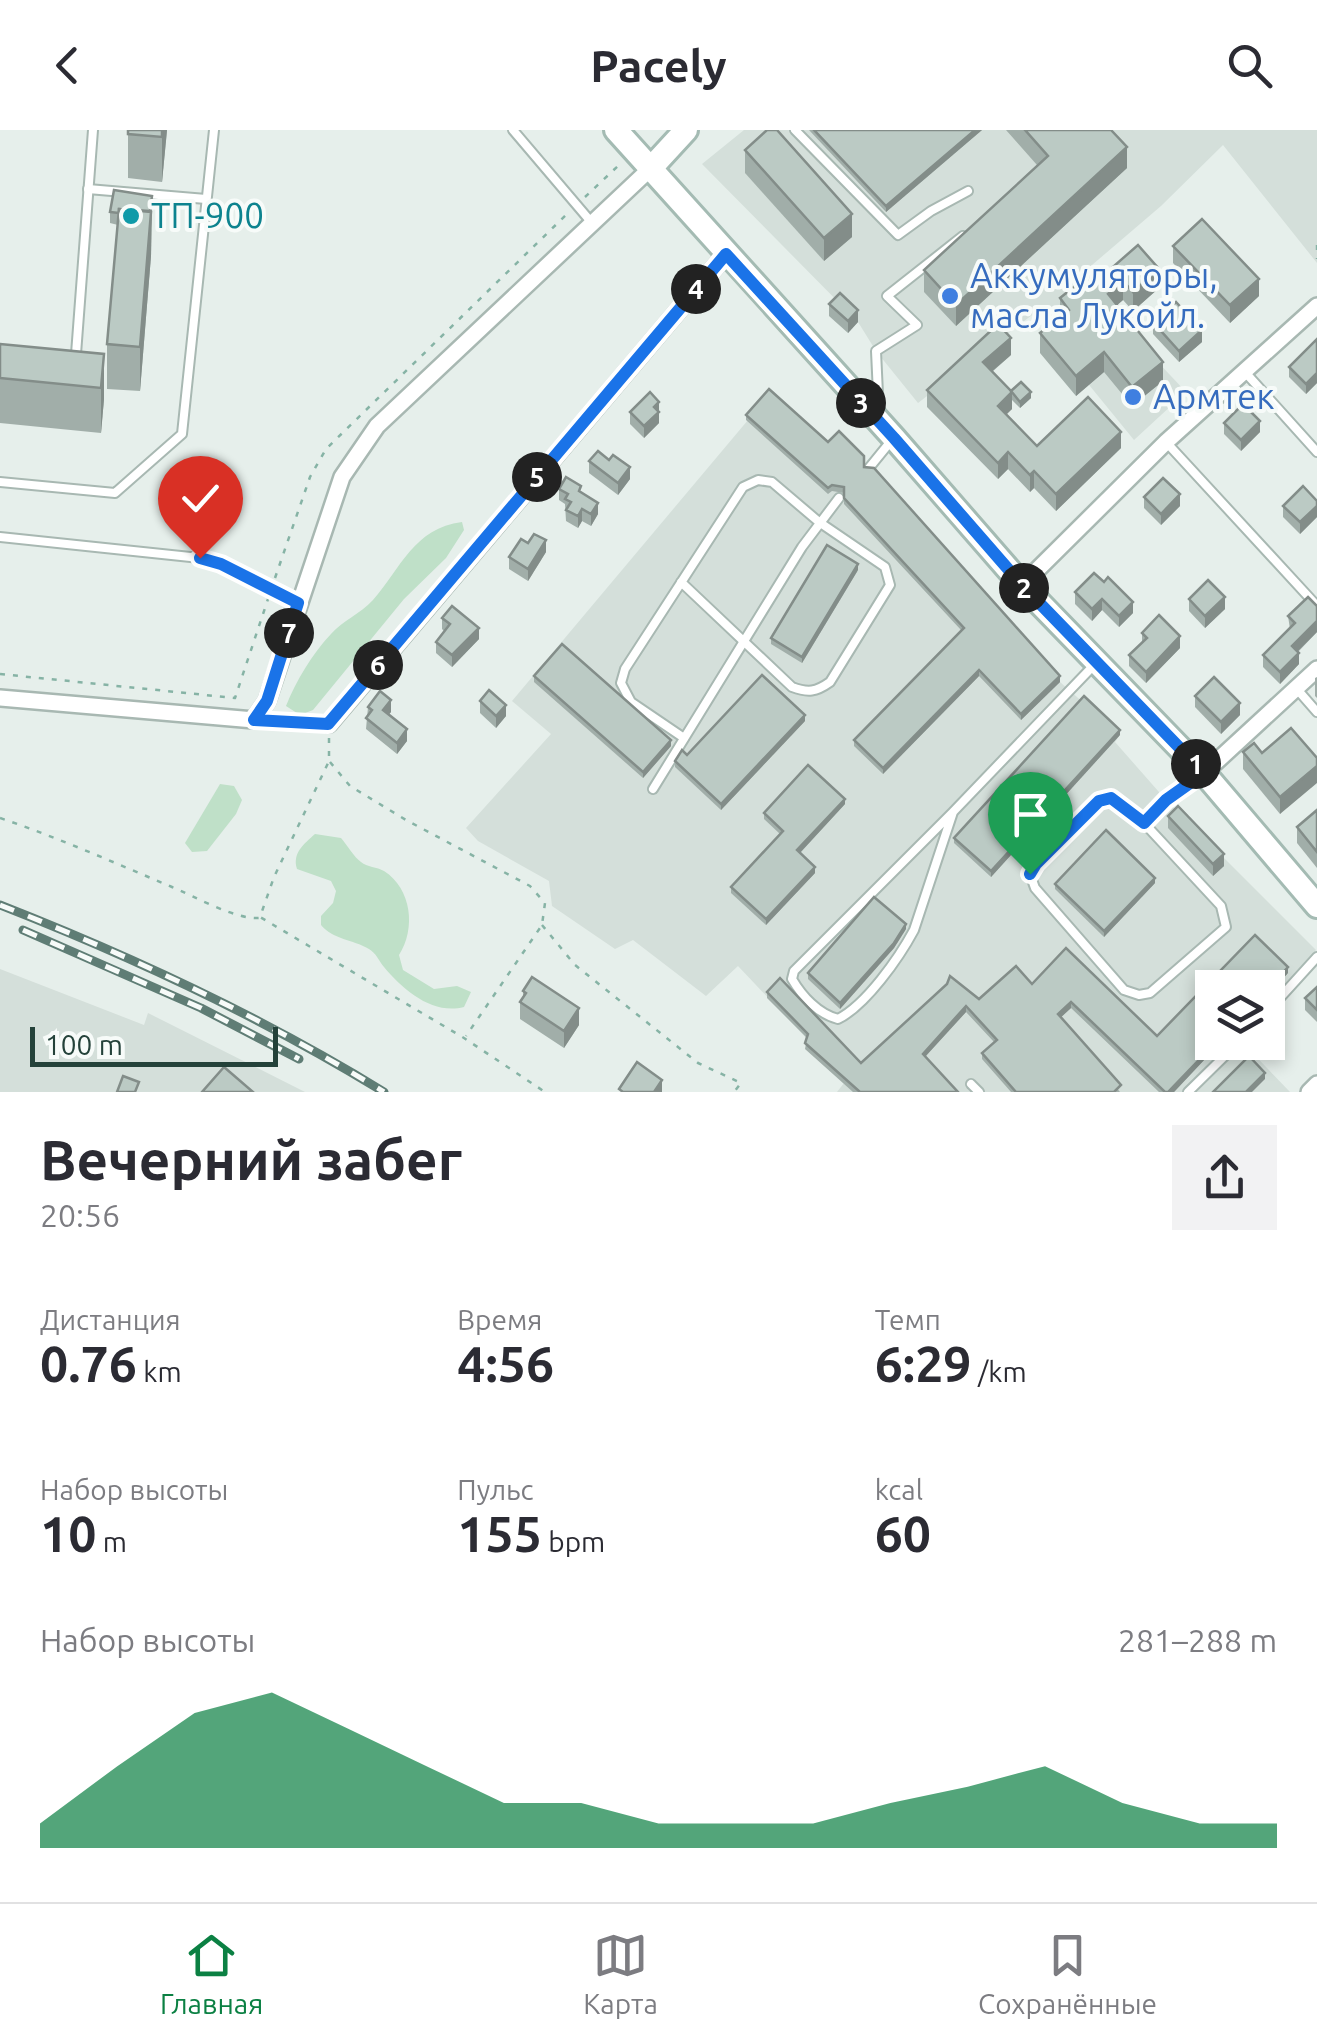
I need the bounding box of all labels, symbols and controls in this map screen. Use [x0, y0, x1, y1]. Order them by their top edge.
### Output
icon: back [40, 38, 95, 93]
icon: search [1222, 38, 1277, 93]
text: Pacely [590, 40, 727, 91]
place label: ТП-900 [151, 195, 264, 235]
marker: ТП-900 [120, 205, 142, 227]
place label: Аккумуляторы, масла Лукойл. [970, 255, 1218, 335]
pin: 4 [671, 264, 721, 314]
text: 4 [688, 273, 704, 304]
marker: Аккумуляторы, масла Лукойл. [939, 285, 961, 307]
place label: Армтек [1153, 376, 1275, 416]
pin: 3 [836, 378, 886, 428]
marker: Армтек [1122, 386, 1144, 408]
text: 3 [853, 387, 869, 418]
pin: 5 [512, 452, 562, 502]
pin [158, 456, 243, 559]
text: 5 [529, 461, 545, 492]
icon: check [173, 471, 228, 526]
pin: 2 [999, 563, 1049, 613]
text: 2 [1016, 572, 1032, 603]
pin: 7 [264, 608, 314, 658]
text: 7 [281, 617, 297, 648]
pin: 6 [353, 640, 403, 690]
text: 6 [370, 649, 386, 680]
pin: 1 [1171, 739, 1221, 789]
text: 1 [1188, 748, 1204, 779]
pin [988, 772, 1073, 875]
icon: arrive [1003, 787, 1058, 842]
map controls [1195, 970, 1285, 1060]
button: layers [1195, 970, 1285, 1060]
scale bar [30, 1022, 278, 1066]
text: 100 m [45, 1029, 123, 1060]
button: share [1172, 1125, 1277, 1230]
text: Вечерний забег [40, 1129, 462, 1190]
text: 20:56 [40, 1197, 120, 1233]
text: Дистанция [40, 1304, 181, 1335]
text: Время [457, 1304, 542, 1335]
text: Темп [875, 1304, 941, 1335]
text: 0.76 [40, 1335, 137, 1391]
text: 4:56 [457, 1335, 554, 1391]
text: 6:29 [875, 1335, 972, 1391]
text: km [137, 1356, 182, 1387]
text: /km [972, 1356, 1027, 1387]
text: Набор высоты [40, 1474, 228, 1505]
text: Пульс [457, 1474, 534, 1505]
text: kcal [875, 1474, 923, 1505]
text: 10 [40, 1505, 96, 1561]
text: 155 [457, 1505, 542, 1561]
text: 60 [875, 1505, 931, 1561]
text: m [96, 1526, 127, 1557]
text: bpm [542, 1526, 605, 1557]
text: Набор высоты [40, 1622, 255, 1658]
text: 281–288 m [1118, 1622, 1277, 1658]
tab: Главная [160, 1928, 263, 2019]
tab: Карта [583, 1928, 658, 2019]
tab: Сохранённые [978, 1928, 1157, 2019]

